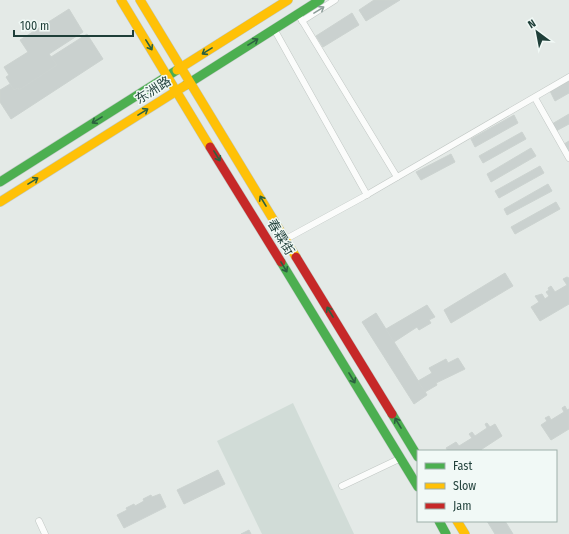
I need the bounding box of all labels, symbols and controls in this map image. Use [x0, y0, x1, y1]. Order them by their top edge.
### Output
one-way arrow [313, 6, 325, 14]
scale bar [14, 12, 133, 38]
north arrow [517, 12, 557, 52]
text: N [526, 17, 538, 31]
text: 100 m [20, 19, 49, 33]
one-way arrow [247, 38, 259, 46]
one-way arrow [145, 39, 153, 51]
one-way arrow [201, 47, 213, 55]
street label: 东洲路 [132, 73, 174, 107]
one-way arrow [137, 107, 149, 115]
one-way arrow [92, 116, 103, 124]
one-way arrow [213, 150, 221, 161]
one-way arrow [27, 177, 38, 185]
one-way arrow [259, 196, 267, 207]
street label: 春霖街 [265, 216, 297, 258]
one-way arrow [281, 261, 289, 273]
one-way arrow [326, 306, 334, 318]
one-way arrow [348, 372, 356, 384]
one-way arrow [393, 417, 401, 429]
legend [417, 450, 557, 522]
text: Fast [453, 459, 472, 473]
text: Slow [453, 479, 476, 493]
text: Jam [453, 499, 471, 513]

